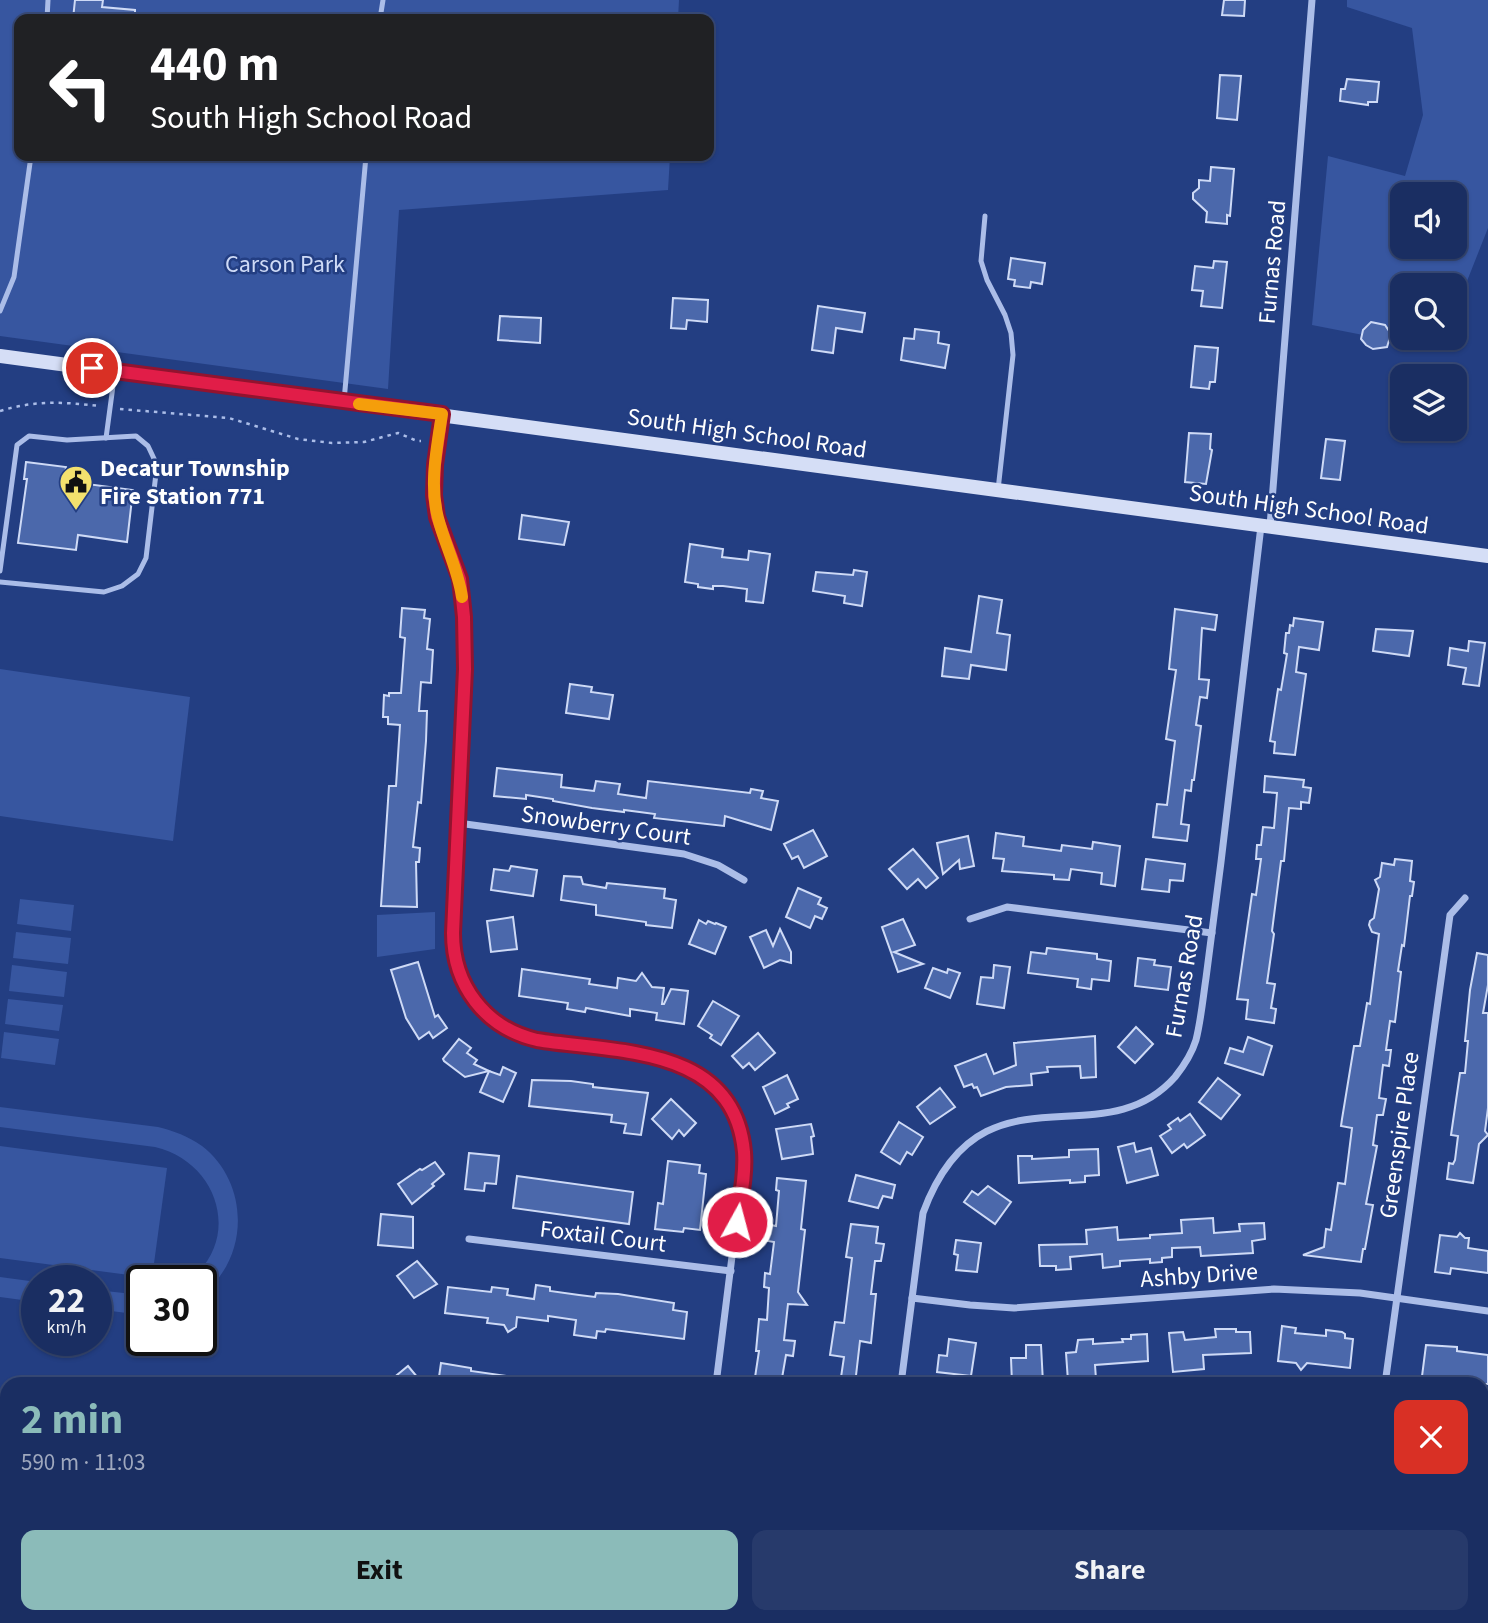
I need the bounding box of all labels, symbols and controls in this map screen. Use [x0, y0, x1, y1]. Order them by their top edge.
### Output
text: 440 m [150, 30, 279, 100]
icon: left [35, 42, 126, 133]
text: South High School Road [150, 95, 472, 141]
map controls [1390, 182, 1467, 441]
button: sound [1390, 182, 1467, 259]
street label: Furnas Road [1250, 199, 1295, 326]
park label: Carson Park [225, 247, 345, 282]
button: search [1390, 273, 1467, 350]
pin [62, 338, 122, 398]
icon: arrive [73, 349, 111, 387]
button: layers [1390, 364, 1467, 441]
street label: South High School Road [625, 399, 869, 468]
place label: Decatur Township Fire Station 771 [100, 451, 290, 514]
public building icon: Decatur Township Fire Station 771 [57, 463, 95, 512]
street label: South High School Road [1187, 475, 1431, 544]
street label: Snowberry Court [519, 796, 693, 855]
street label: Furnas Road [1156, 912, 1213, 1040]
street label: Greenspire Place [1370, 1049, 1429, 1221]
position arrow [700, 1185, 774, 1259]
street label: Foxtail Court [538, 1211, 668, 1262]
street label: Ashby Drive [1139, 1254, 1259, 1297]
speed limit sign: 30 [126, 1265, 217, 1356]
text: 22 [48, 1276, 85, 1326]
text: km/h [47, 1315, 86, 1340]
text: 2 min [21, 1390, 123, 1450]
button: close [1394, 1400, 1468, 1474]
text: 590 m · 11:03 [21, 1446, 145, 1479]
button: Exit [21, 1530, 738, 1610]
button: Share [752, 1530, 1468, 1610]

